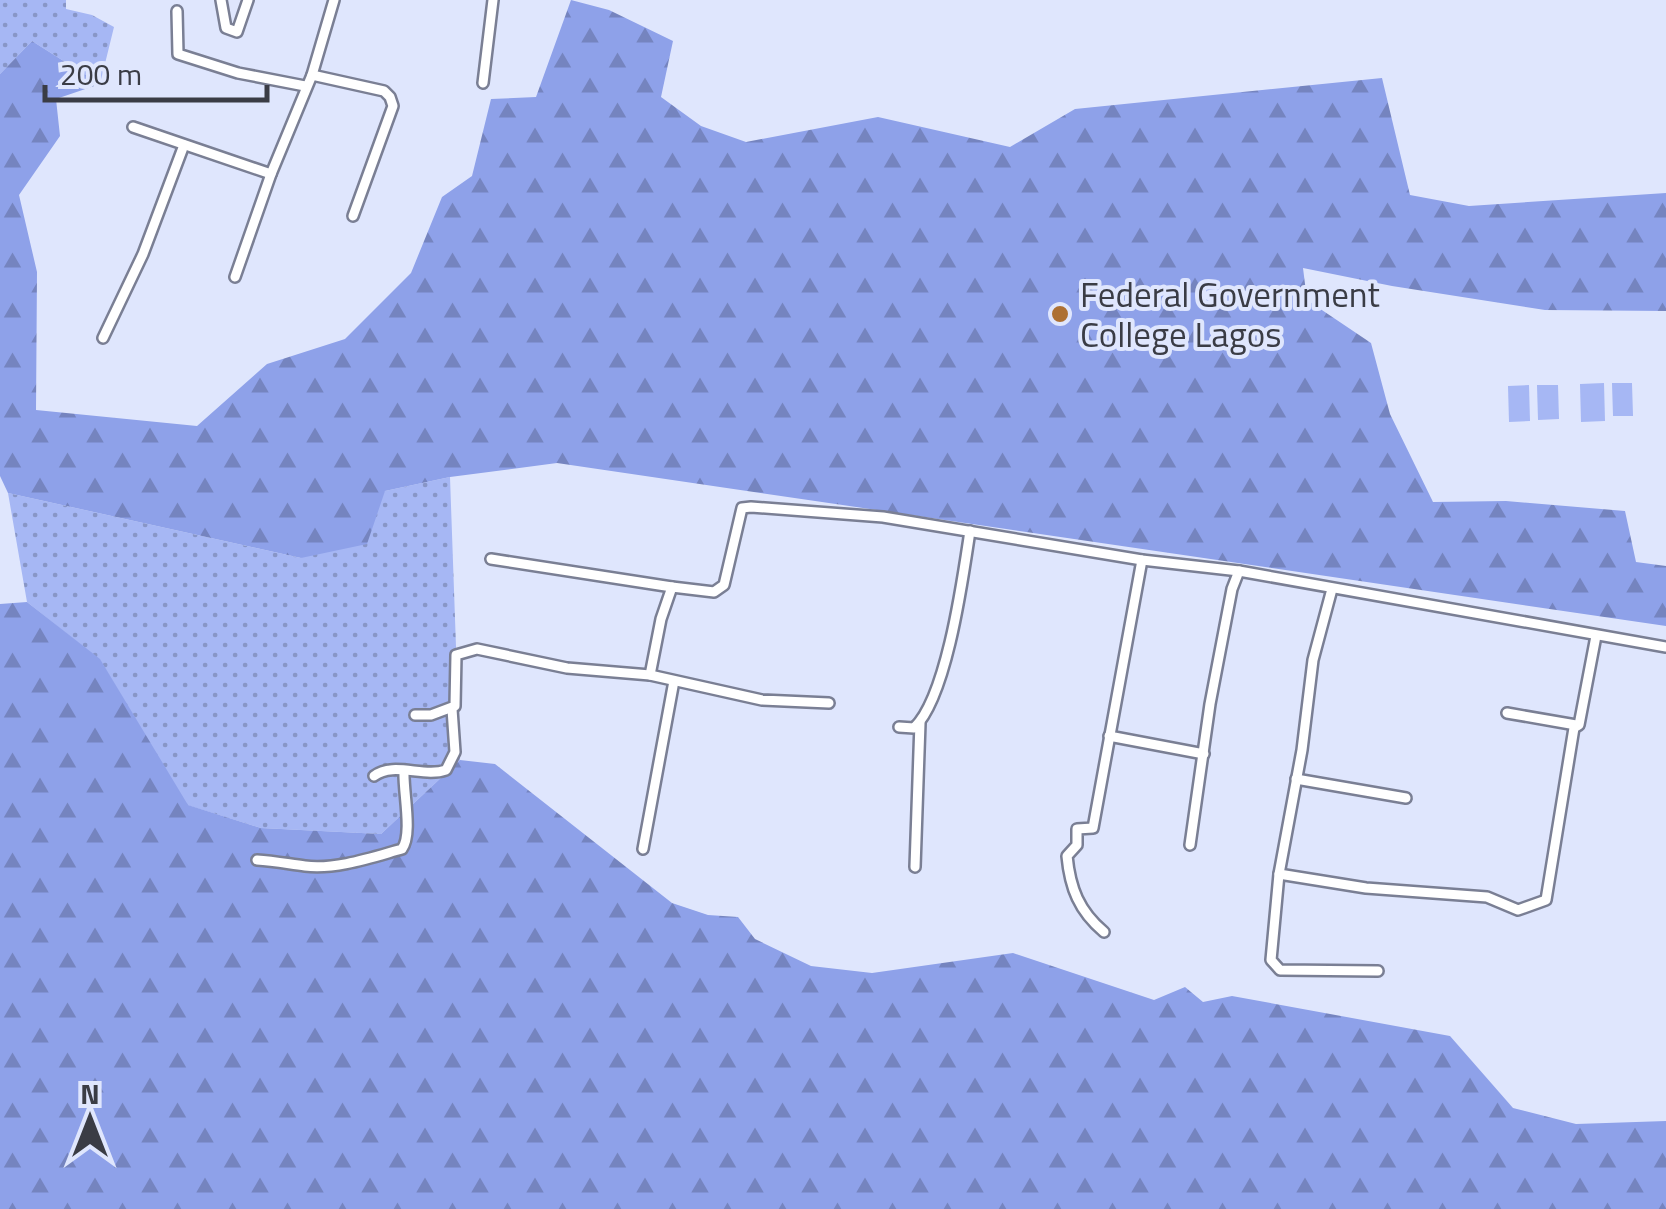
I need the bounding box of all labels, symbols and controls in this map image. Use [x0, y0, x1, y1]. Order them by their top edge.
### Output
scale bar [45, 40, 268, 102]
text: 200 m [60, 51, 142, 97]
place label: Federal Government College Lagos [1080, 267, 1380, 361]
marker: Federal Government College Lagos [1049, 303, 1071, 325]
north arrow [40, 1069, 140, 1169]
text: N [80, 1072, 100, 1115]

